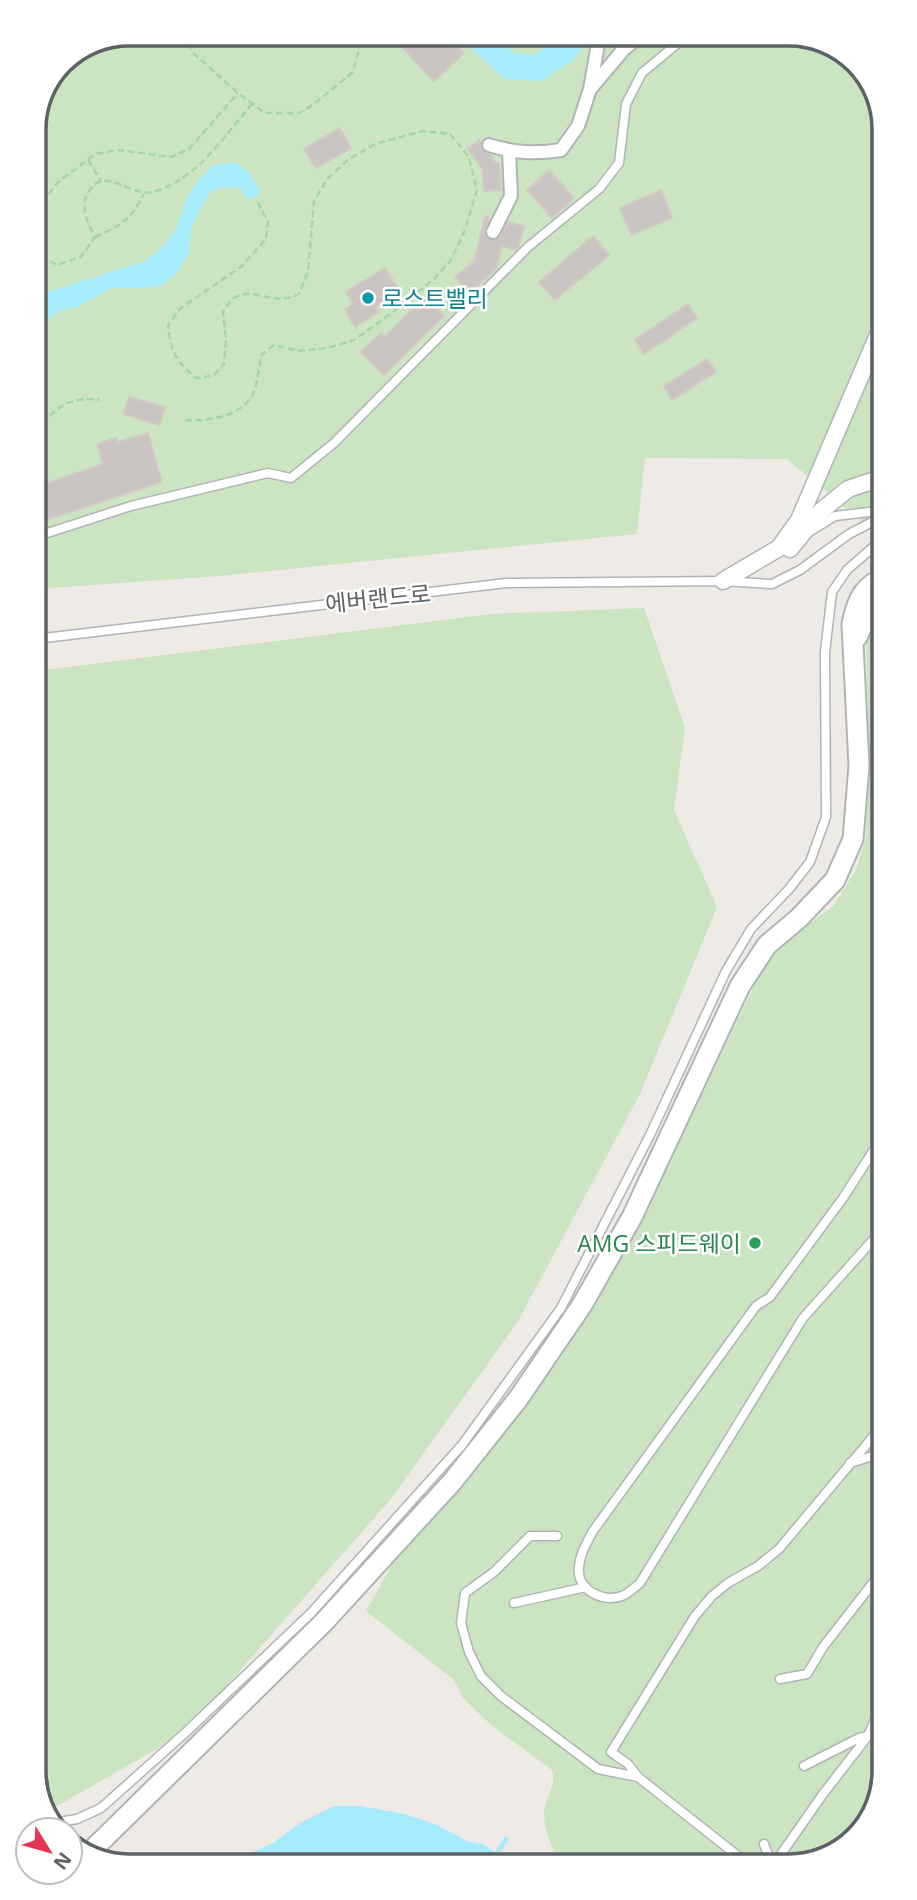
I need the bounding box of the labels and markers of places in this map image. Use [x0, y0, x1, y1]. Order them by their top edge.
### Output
place label: 로스트밸리 [382, 282, 488, 314]
marker: 로스트밸리 [360, 290, 376, 306]
place label: AMG 스피드웨이 [577, 1227, 741, 1259]
marker: AMG 스피드웨이 [747, 1235, 763, 1251]

